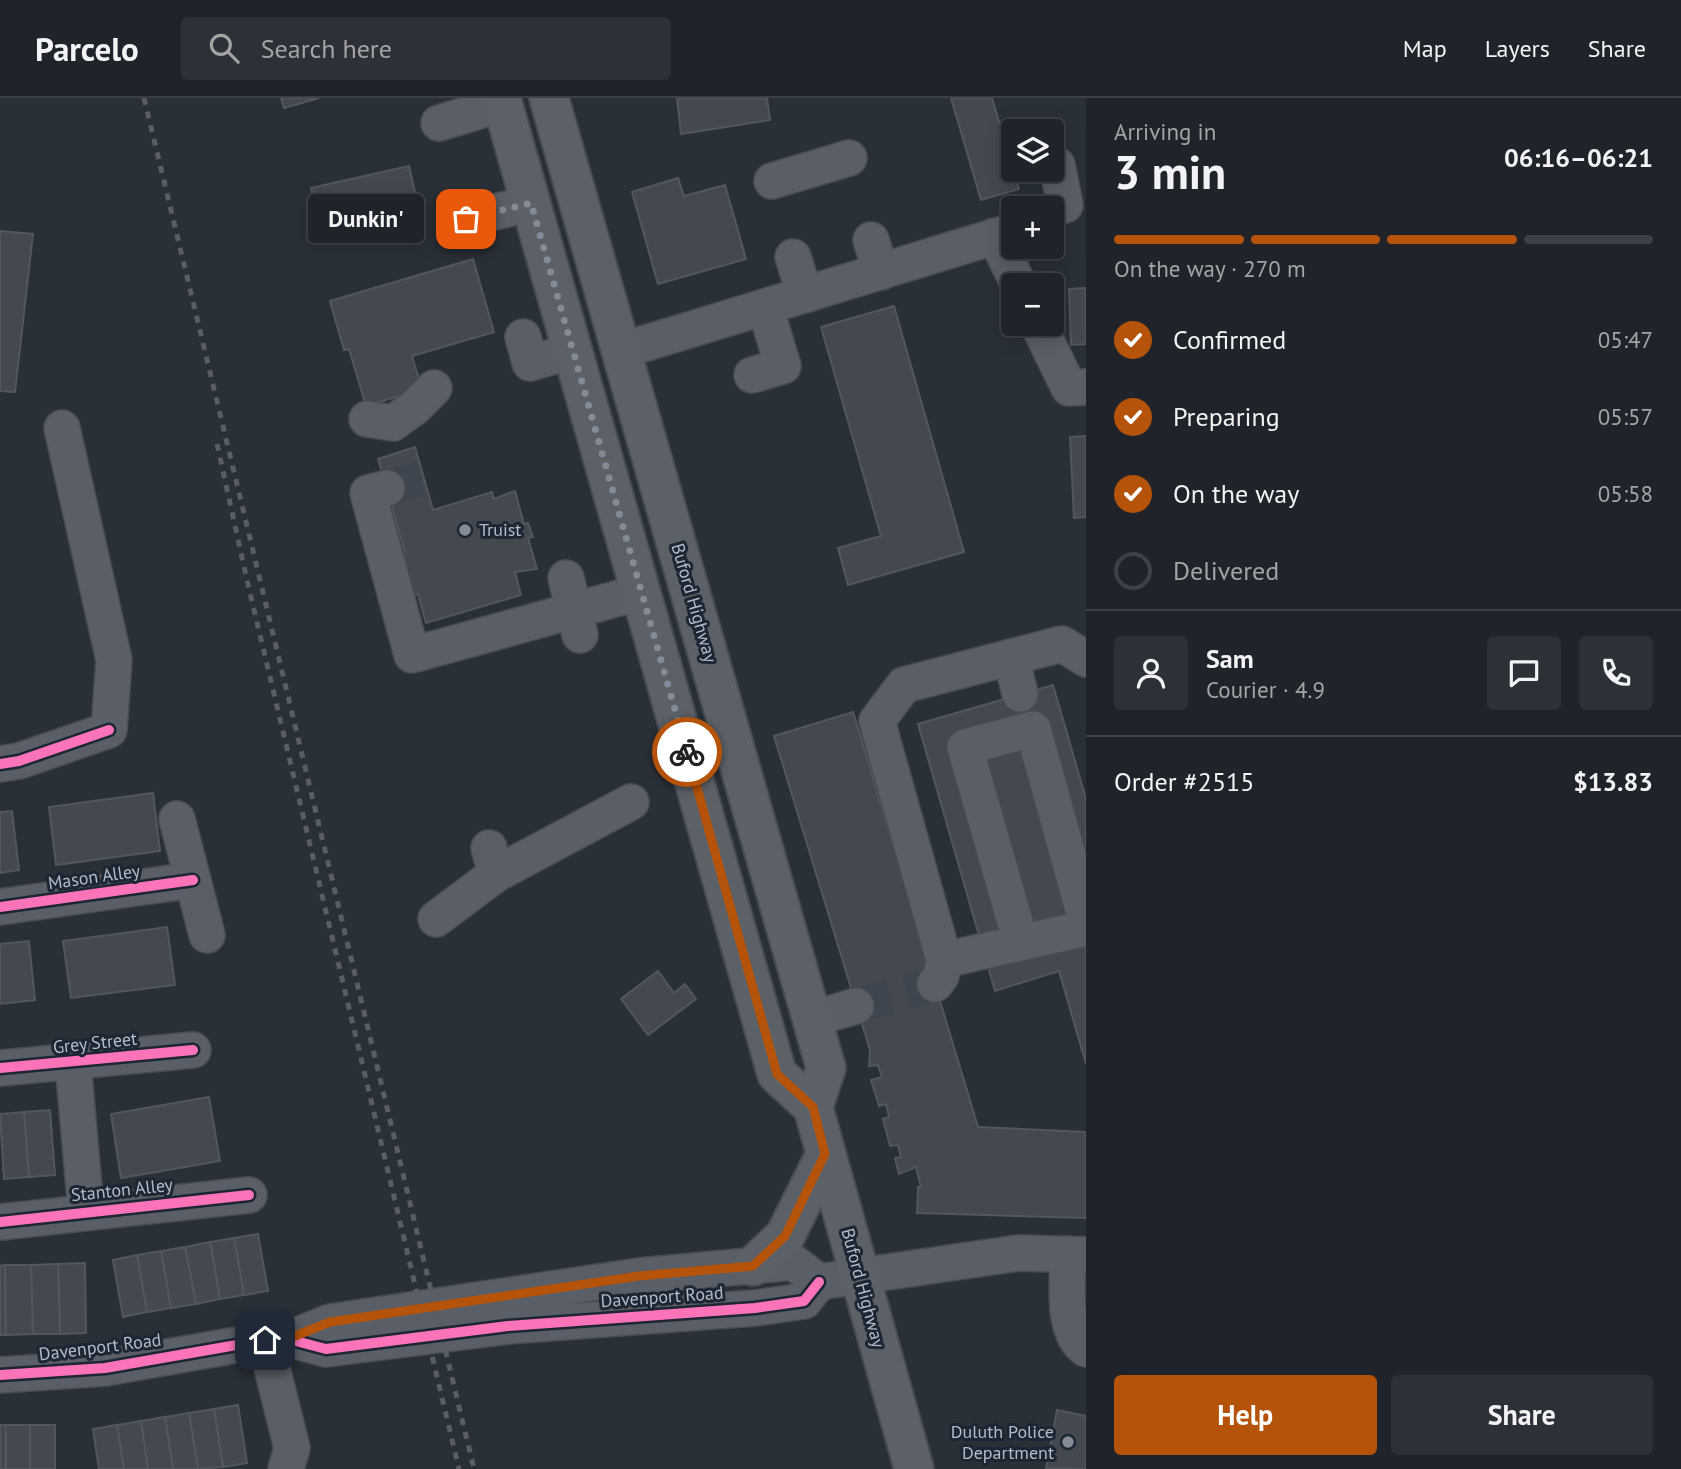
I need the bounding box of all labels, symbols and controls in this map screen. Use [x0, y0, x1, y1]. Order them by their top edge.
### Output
search box [181, 17, 671, 80]
text: Parcelo [35, 27, 139, 70]
icon: search [205, 29, 243, 67]
text: Search here [261, 32, 392, 65]
text: Map [1403, 33, 1447, 64]
text: Layers [1485, 33, 1550, 64]
text: Share [1588, 33, 1646, 64]
text: Arriving in [1114, 117, 1216, 146]
map controls [1001, 119, 1064, 336]
button: layers [1001, 119, 1064, 182]
text: 06:16–06:21 [1504, 141, 1653, 174]
text: 3 min [1114, 142, 1226, 202]
pin [436, 189, 496, 249]
callout: Dunkin' [308, 194, 424, 244]
button: + [1001, 196, 1064, 259]
icon: bag [447, 200, 485, 238]
text: Dunkin' [328, 204, 404, 233]
text: On the way · 270 m [1114, 254, 1306, 283]
button: − [1001, 273, 1064, 336]
icon: check [1114, 321, 1152, 359]
text: Confirmed [1173, 323, 1286, 356]
text: 05:47 [1598, 325, 1653, 354]
icon: check [1114, 398, 1152, 436]
text: Preparing [1173, 400, 1280, 433]
text: 05:57 [1598, 402, 1653, 431]
icon: check [1114, 475, 1152, 513]
text: On the way [1173, 477, 1299, 510]
text: 05:58 [1598, 479, 1653, 508]
place label: Truist [479, 518, 521, 541]
marker: Truist [457, 522, 473, 538]
street label: Buford Highway [666, 541, 723, 666]
text: Delivered [1173, 554, 1279, 587]
button: person [1114, 636, 1188, 710]
button: chat [1487, 636, 1561, 710]
button: phone [1579, 636, 1653, 710]
text: Sam [1206, 642, 1254, 675]
text: Courier · 4.9 [1206, 675, 1325, 704]
courier [652, 717, 722, 787]
icon: bike [668, 733, 706, 771]
text: Order #2515 [1114, 765, 1254, 798]
text: $13.83 [1573, 765, 1653, 798]
street label: Mason Alley [46, 859, 142, 894]
street label: Grey Street [52, 1027, 138, 1058]
street label: Stanton Alley [70, 1173, 175, 1206]
street label: Buford Highway [836, 1225, 891, 1351]
street label: Davenport Road [600, 1281, 724, 1312]
pin [235, 1310, 295, 1370]
icon: home [246, 1321, 284, 1359]
street label: Davenport Road [37, 1328, 162, 1365]
button: Help [1114, 1375, 1377, 1455]
button: Share [1391, 1375, 1653, 1455]
place label: Duluth Police Department [951, 1420, 1054, 1464]
marker: Duluth Police Department [1060, 1434, 1076, 1450]

